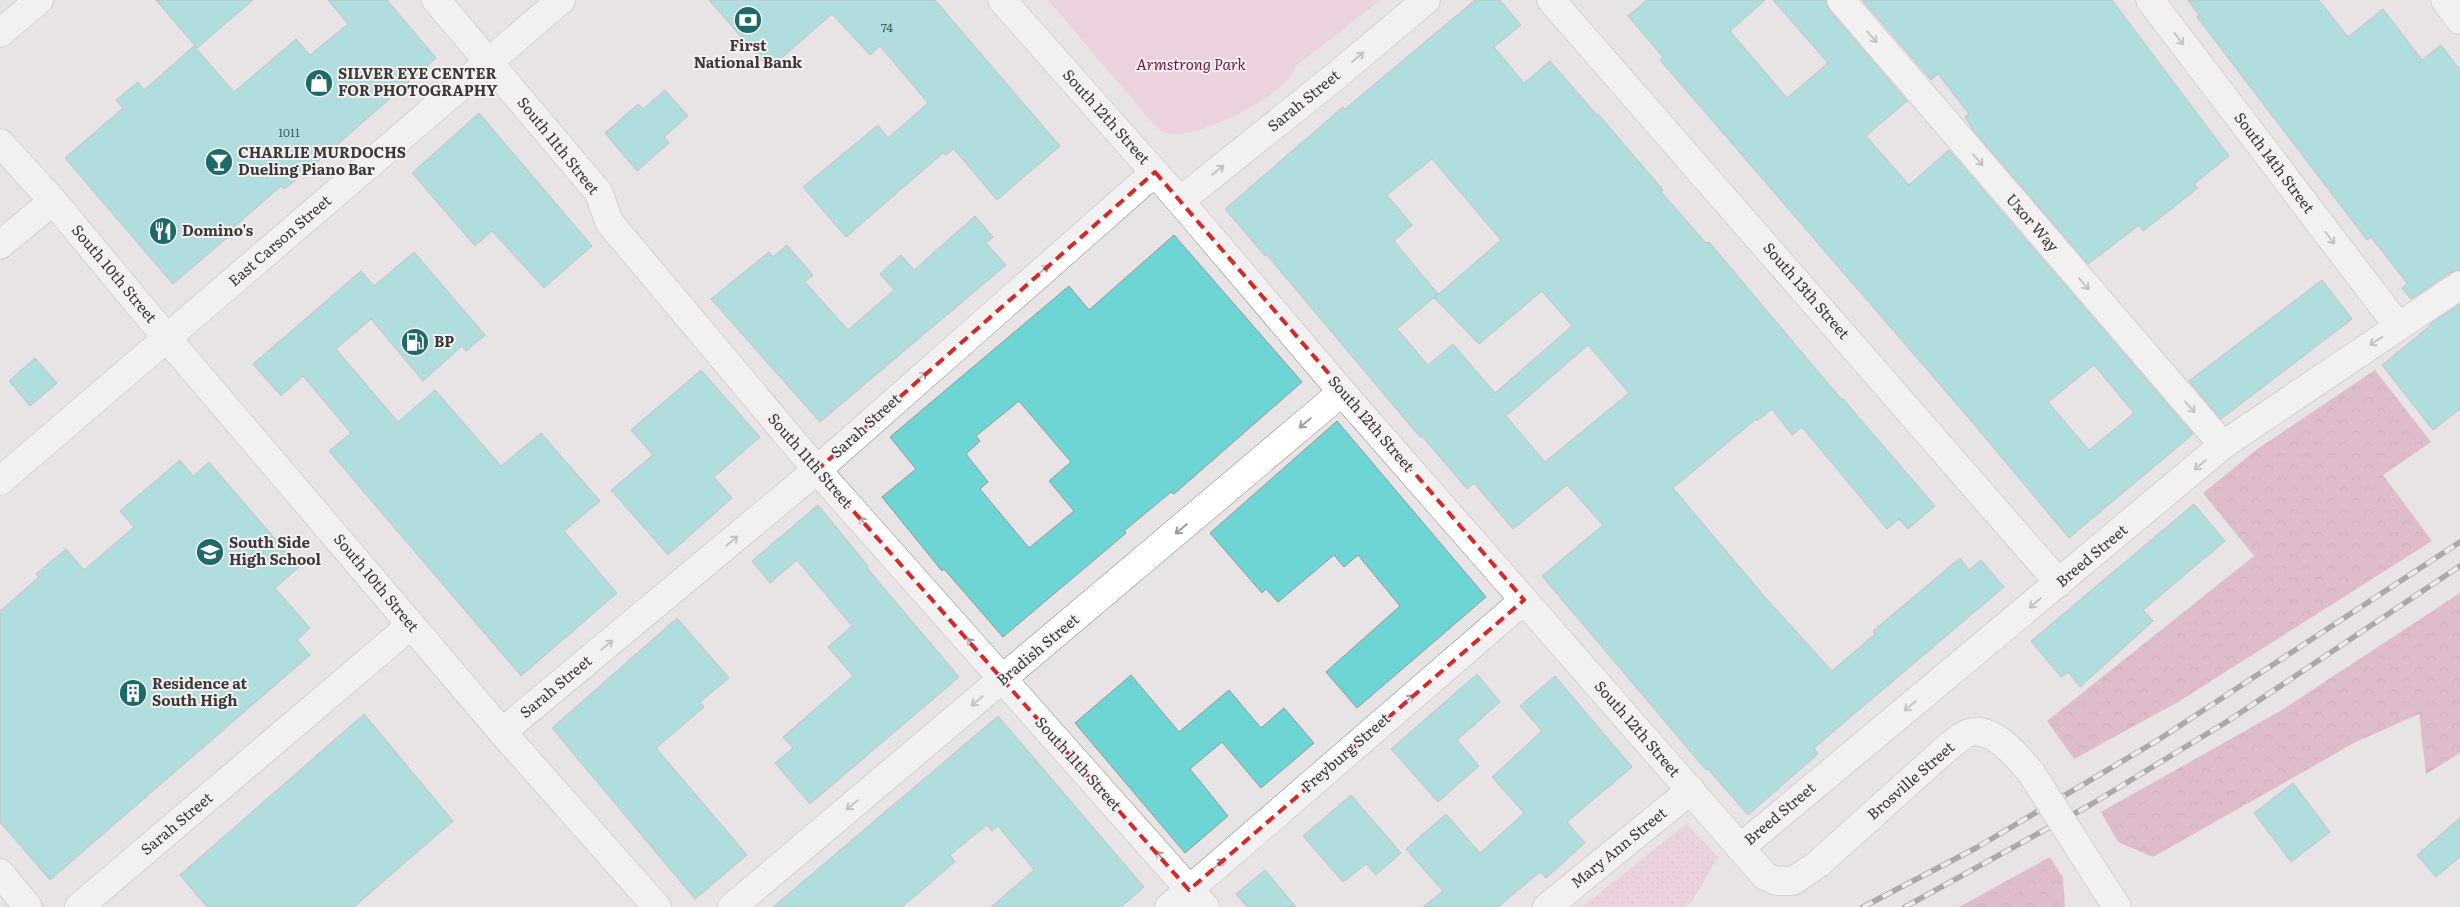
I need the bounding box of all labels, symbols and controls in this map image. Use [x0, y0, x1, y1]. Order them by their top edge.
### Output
bank icon: First National Bank [733, 5, 763, 35]
house number: 74 [881, 18, 893, 36]
one-way arrow [1867, 30, 1878, 43]
one-way arrow [2174, 32, 2184, 46]
place label: First National Bank [694, 33, 803, 73]
park label: Armstrong Park [1136, 52, 1246, 75]
one-way arrow [1351, 52, 1364, 63]
place label: SILVER EYE CENTER FOR PHOTOGRAPHY [338, 61, 498, 101]
street label: South 12th Street [1058, 63, 1156, 169]
street label: Sarah Street [1262, 63, 1344, 136]
shop icon: SILVER EYE CENTER FOR PHOTOGRAPHY [304, 68, 334, 98]
street label: South 11th Street [513, 91, 606, 199]
street label: South 14th Street [2229, 107, 2321, 218]
house number: 1011 [278, 123, 300, 141]
place label: CHARLIE MURDOCHS Dueling Piano Bar [238, 140, 406, 180]
bar icon: CHARLIE MURDOCHS Dueling Piano Bar [204, 147, 234, 177]
one-way arrow [1972, 154, 1984, 167]
one-way arrow [1211, 164, 1224, 175]
street label: Uxor Way [2001, 188, 2065, 257]
street label: East Carson Street [222, 189, 336, 291]
restaurant icon: Domino's [148, 216, 178, 246]
place label: Domino's [182, 218, 254, 241]
street label: South 10th Street [67, 219, 163, 327]
one-way arrow [2325, 231, 2336, 244]
street label: South 13th Street [1758, 236, 1856, 344]
one-way arrow [1036, 265, 1049, 276]
one-way arrow [2078, 277, 2090, 290]
fuel station icon: BP [400, 327, 430, 357]
place label: BP [434, 329, 454, 352]
one-way arrow [2369, 336, 2383, 346]
street label: South 12th Street [1324, 370, 1421, 476]
one-way arrow [914, 372, 927, 383]
street label: Sarah Street [825, 387, 905, 463]
one-way arrow [2184, 400, 2196, 413]
street label: South 11th Street [763, 407, 859, 513]
one-way arrow [1299, 418, 1312, 429]
one-way arrow [2194, 459, 2207, 470]
one-way arrow [858, 516, 870, 529]
street label: Breed Street [2050, 518, 2132, 592]
one-way arrow [1175, 523, 1188, 534]
street label: South 10th Street [329, 528, 425, 636]
place label: South Side High School [229, 530, 322, 570]
one-way arrow [725, 535, 738, 546]
school or university icon: South Side High School [195, 537, 225, 567]
one-way arrow [2029, 597, 2042, 608]
street label: Bradish Street [991, 607, 1083, 690]
one-way arrow [966, 638, 977, 651]
one-way arrow [600, 639, 613, 650]
street label: Sarah Street [514, 649, 596, 723]
place label: Residence at South High [152, 671, 247, 711]
street label: South 12th Street [1590, 675, 1687, 781]
building icon: Residence at South High [118, 678, 148, 708]
one-way arrow [1401, 694, 1414, 706]
one-way arrow [971, 696, 984, 707]
one-way arrow [1904, 701, 1917, 712]
street label: Freyburg Street [1295, 707, 1395, 797]
street label: South 11th Street [1030, 711, 1128, 815]
street label: Brosville Street [1861, 735, 1959, 824]
street label: Breed Street [1738, 776, 1820, 850]
street label: Sarah Street [135, 786, 217, 860]
one-way arrow [846, 799, 859, 810]
street label: Mary Ann Street [1565, 801, 1671, 893]
one-way arrow [1155, 851, 1166, 864]
one-way arrow [1212, 858, 1225, 870]

